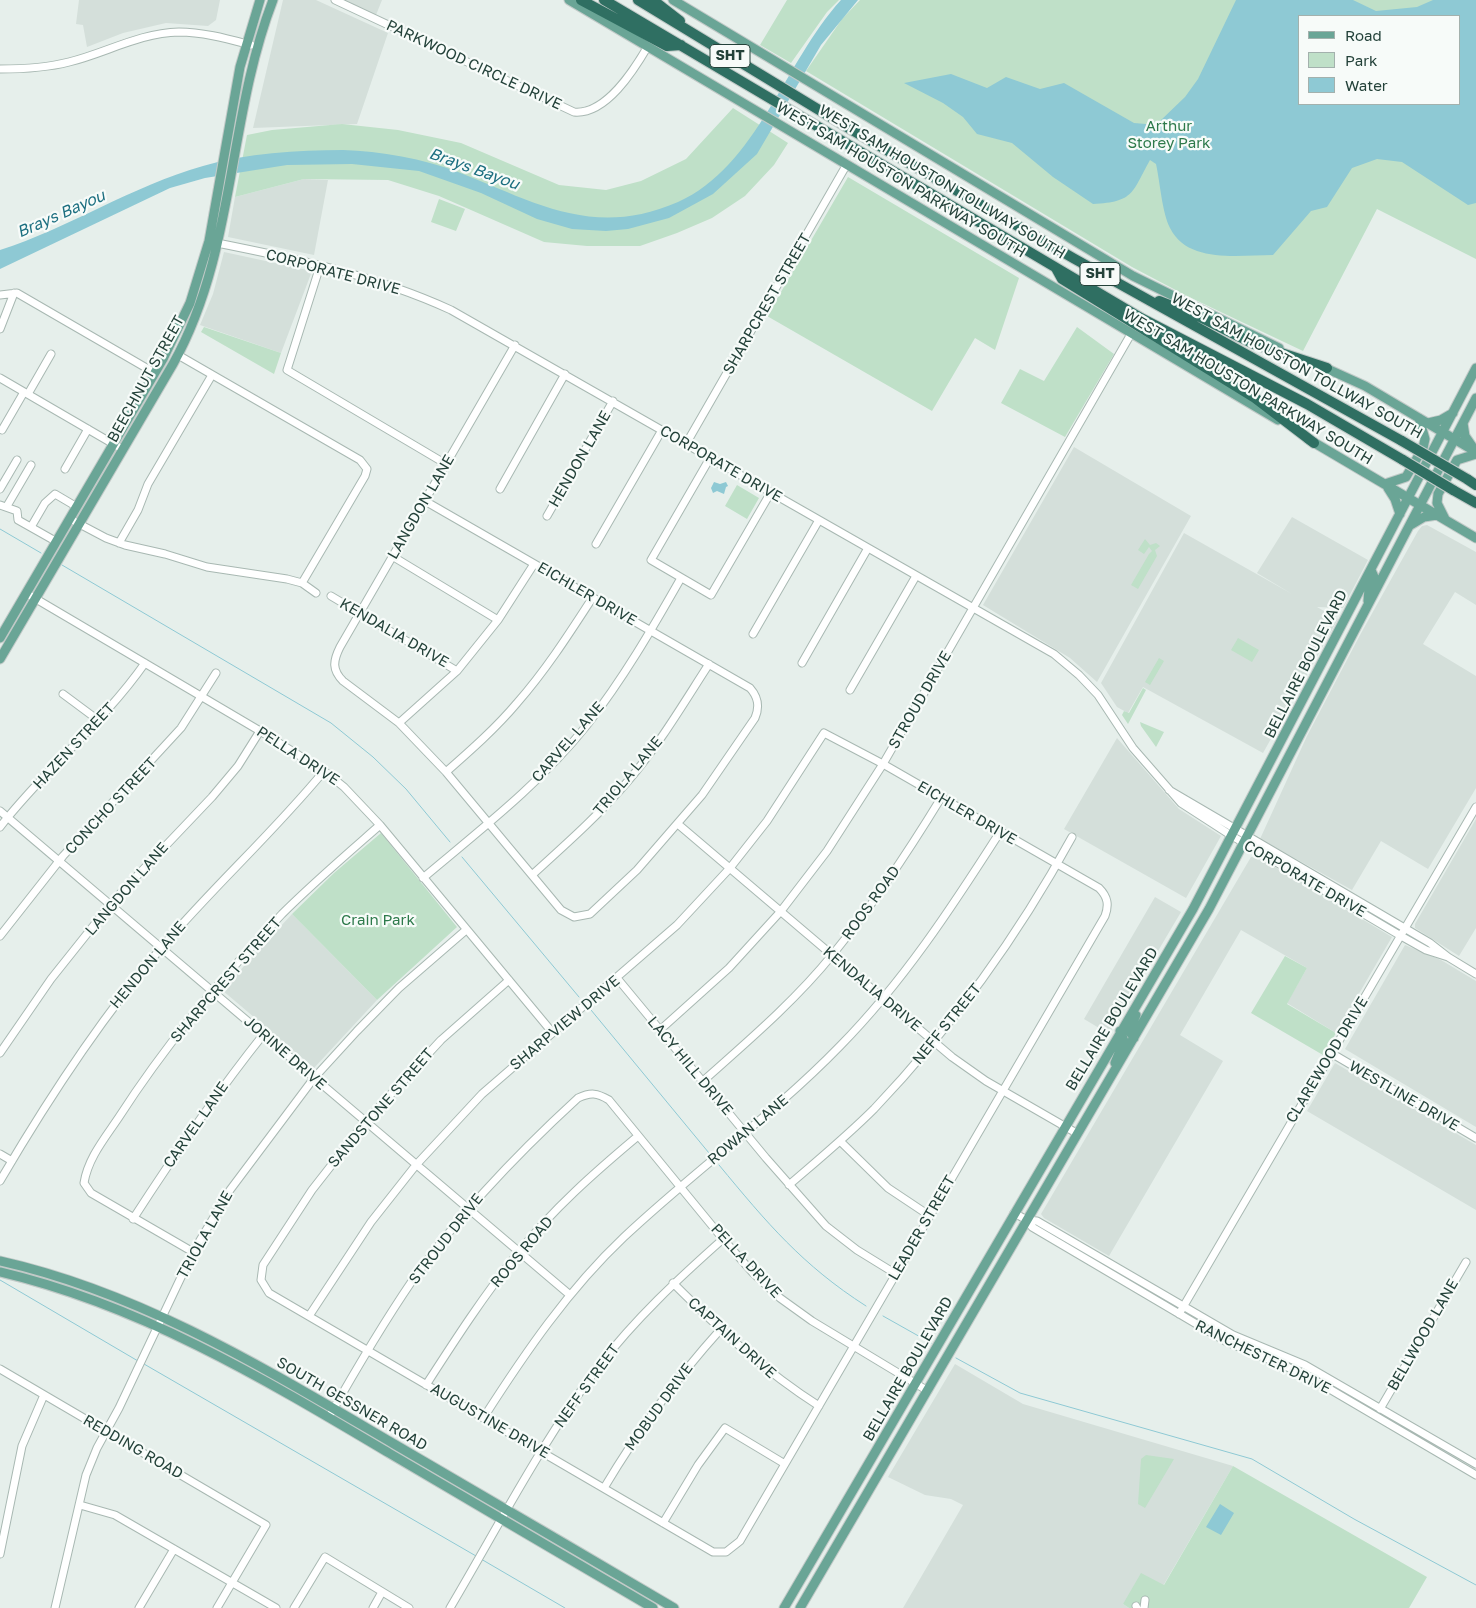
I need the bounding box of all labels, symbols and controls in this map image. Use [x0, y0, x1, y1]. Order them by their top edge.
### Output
legend [1298, 15, 1461, 105]
street label: PARKWOOD CIRCLE DRIVE [383, 16, 565, 114]
text: Road [1345, 26, 1382, 44]
road number: SHT [710, 44, 750, 68]
text: Park [1345, 51, 1377, 69]
text: Water [1345, 76, 1388, 94]
street label: WEST SAM HOUSTON PARKWAY SOUTH [773, 98, 1029, 262]
street label: WEST SAM HOUSTON TOLLWAY SOUTH [815, 101, 1069, 263]
park label: Arthur Storey Park [1127, 117, 1211, 152]
water label: Brays Bayou [426, 144, 522, 194]
water label: Brays Bayou [14, 186, 108, 242]
street label: SHARPCREST STREET [719, 230, 815, 378]
street label: CORPORATE DRIVE [264, 245, 402, 299]
road number: SHT [1080, 262, 1120, 286]
street label: WEST SAM HOUSTON TOLLWAY SOUTH [1168, 289, 1426, 443]
street label: WEST SAM HOUSTON PARKWAY SOUTH [1120, 305, 1376, 469]
street label: BEECHNUT STREET [104, 313, 188, 445]
street label: HENDON LANE [545, 408, 615, 510]
street label: CORPORATE DRIVE [657, 422, 785, 506]
street label: LANGDON LANE [384, 452, 458, 562]
street label: EICHLER DRIVE [534, 558, 640, 630]
street label: BELLAIRE BOULEVARD [1261, 587, 1351, 741]
street label: KENDALIA DRIVE [336, 595, 452, 671]
street label: STROUD DRIVE [885, 648, 955, 752]
street label: CARVEL LANE [528, 698, 608, 786]
street label: HAZEN STREET [29, 699, 119, 793]
street label: PELLA DRIVE [253, 723, 343, 789]
street label: TRIOLA LANE [590, 733, 666, 819]
street label: CONCHO STREET [62, 754, 160, 858]
street label: EICHLER DRIVE [914, 777, 1020, 849]
street label: CORPORATE DRIVE [1241, 837, 1369, 921]
street label: LANGDON LANE [82, 839, 172, 939]
street label: ROOS ROAD [838, 862, 904, 944]
park label: Crain Park [341, 911, 415, 929]
street label: SHARPCREST STREET [167, 914, 285, 1046]
street label: HENDON LANE [106, 918, 190, 1012]
street label: KENDALIA DRIVE [819, 943, 925, 1035]
street label: BELLAIRE BOULEVARD [1062, 944, 1162, 1094]
street label: SHARPVIEW DRIVE [506, 972, 624, 1074]
street label: NEFF STREET [909, 980, 985, 1068]
street label: CLAREWOOD DRIVE [1282, 994, 1372, 1126]
street label: JORINE DRIVE [240, 1012, 330, 1094]
street label: LACY HILL DRIVE [643, 1013, 737, 1119]
street label: SANDSTONE STREET [324, 1045, 438, 1171]
street label: WESTLINE DRIVE [1346, 1057, 1462, 1135]
street label: CARVEL LANE [160, 1078, 232, 1172]
street label: ROWAN LANE [704, 1091, 792, 1169]
street label: LEADER STREET [885, 1172, 959, 1284]
street label: TRIOLA LANE [173, 1188, 237, 1282]
street label: STROUD DRIVE [405, 1190, 487, 1288]
street label: ROOS ROAD [487, 1213, 557, 1291]
street label: PELLA DRIVE [707, 1220, 785, 1302]
street label: BELLWOOD LANE [1384, 1276, 1462, 1394]
street label: CAPTAIN DRIVE [684, 1294, 780, 1382]
street label: BELLAIRE BOULEVARD [859, 1294, 957, 1444]
street label: RANCHESTER DRIVE [1192, 1316, 1334, 1398]
street label: NEFF STREET [551, 1341, 623, 1431]
street label: SOUTH GESSNER ROAD [273, 1353, 431, 1455]
street label: MOBUD DRIVE [621, 1360, 697, 1454]
street label: AUGUSTINE DRIVE [427, 1380, 553, 1462]
street label: REDDING ROAD [80, 1411, 186, 1483]

